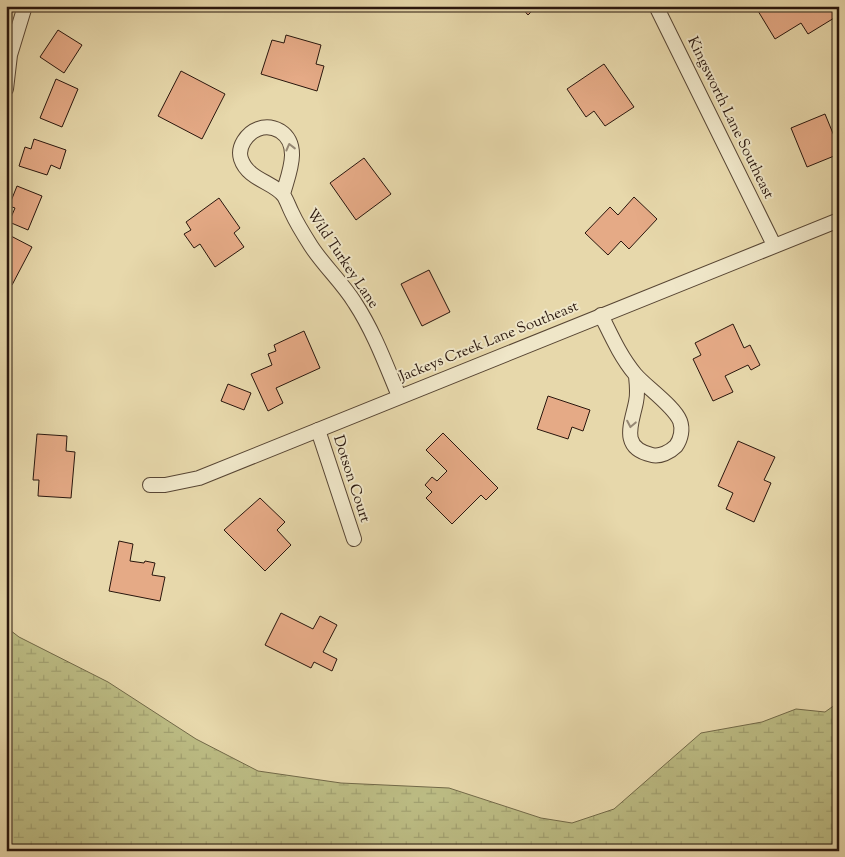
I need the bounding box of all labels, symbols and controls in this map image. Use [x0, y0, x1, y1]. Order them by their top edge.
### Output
street label: Kingsworth Lane Southeast [682, 33, 778, 203]
one-way arrow [285, 143, 296, 151]
street label: Wild Turkey Lane [301, 205, 383, 313]
street label: Jackeys Creek Lane Southeast [396, 296, 582, 388]
one-way arrow [627, 419, 637, 428]
street label: Dotson Court [327, 433, 375, 525]

